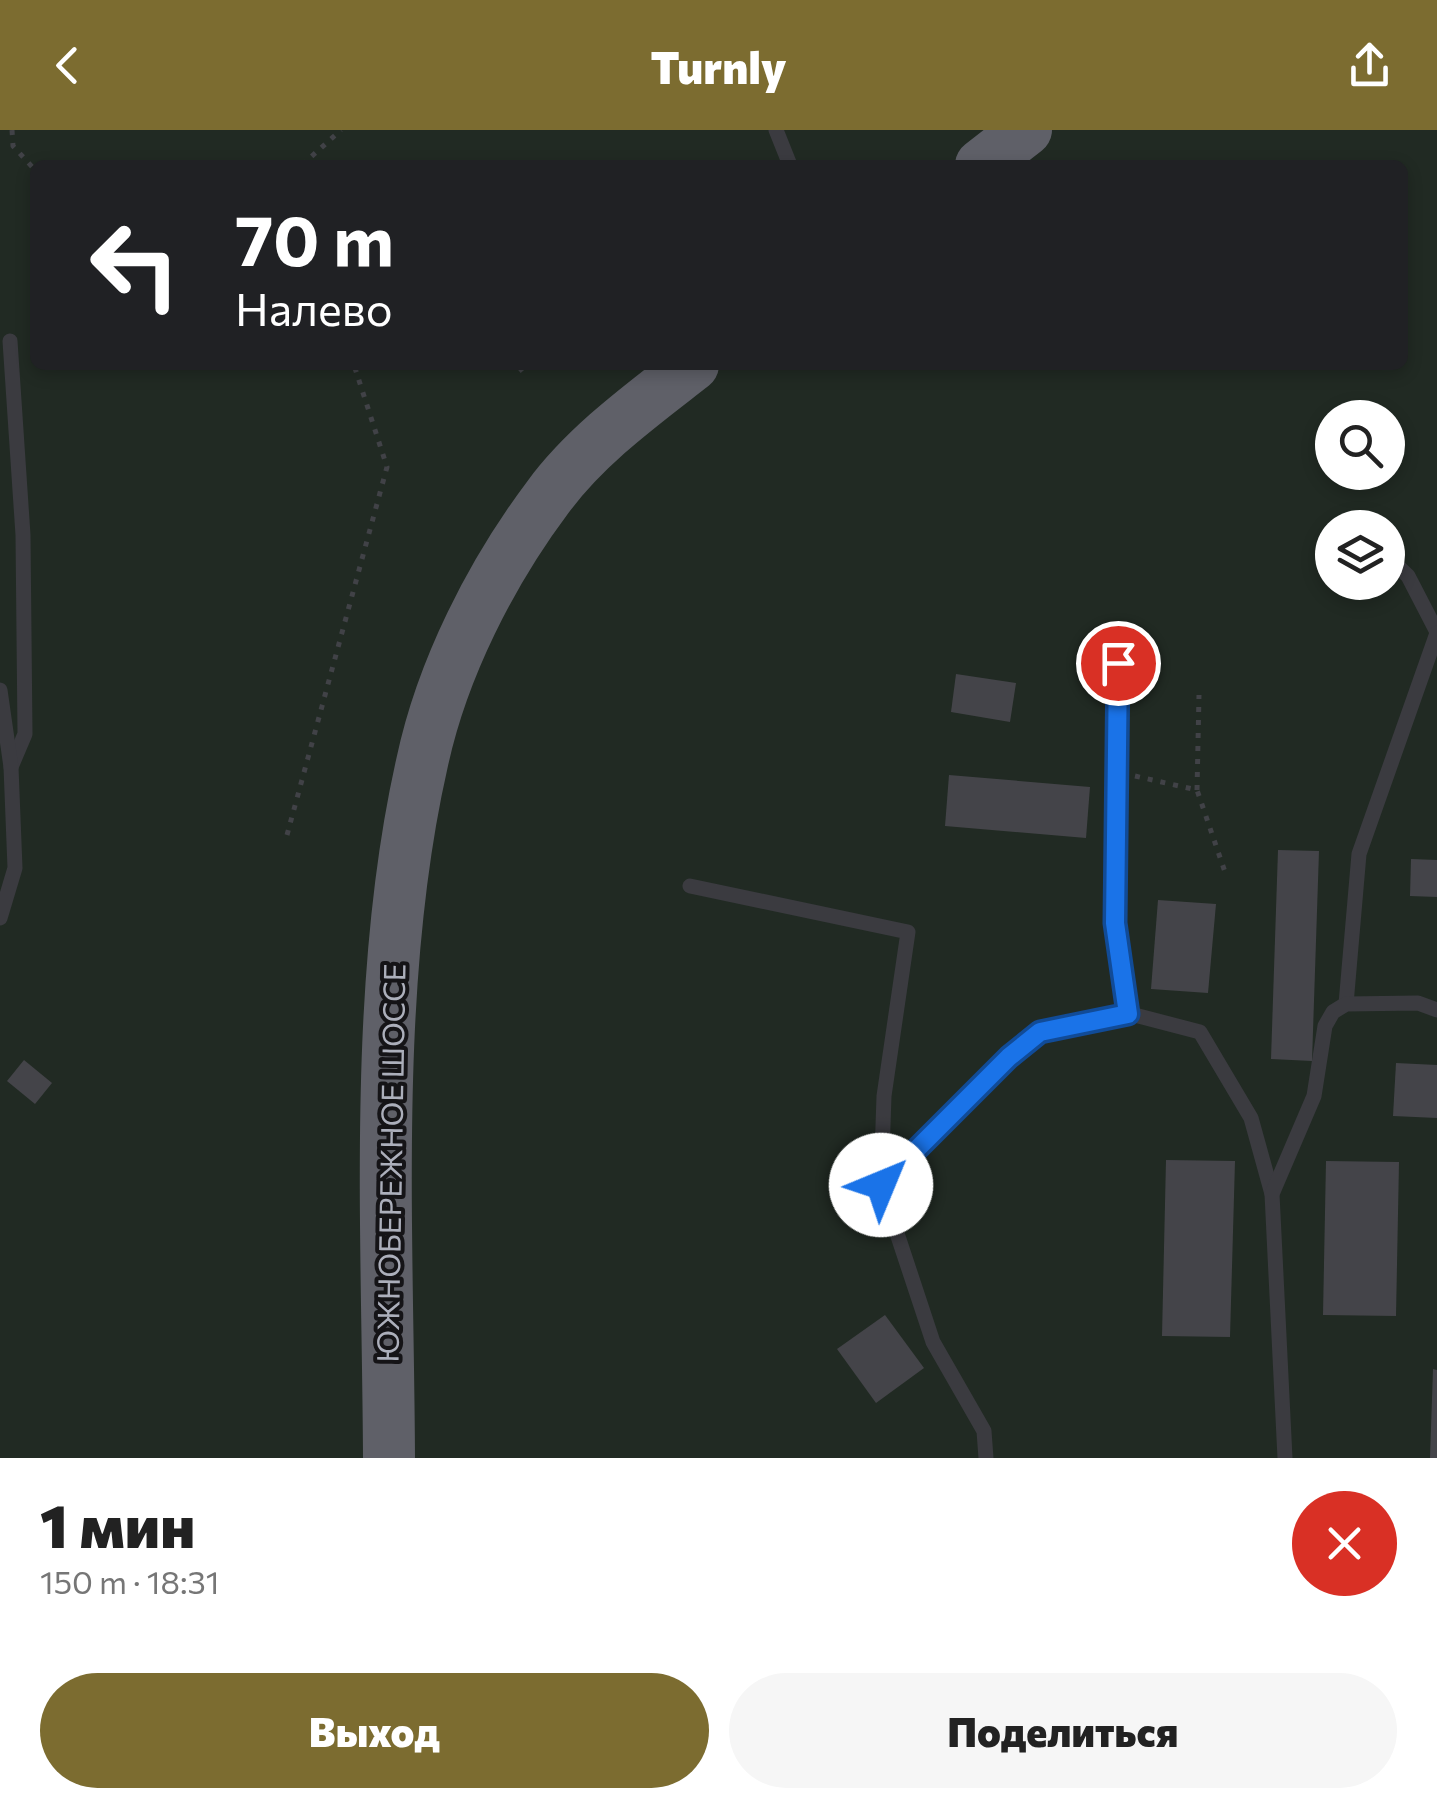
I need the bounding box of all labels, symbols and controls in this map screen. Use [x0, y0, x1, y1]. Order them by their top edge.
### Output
icon: back [40, 38, 95, 93]
text: Turnly [650, 38, 787, 93]
icon: share [1342, 38, 1397, 93]
text: 70 m [235, 195, 394, 280]
icon: left [70, 200, 200, 330]
text: Налево [235, 280, 393, 335]
map controls [1315, 400, 1405, 600]
button: search [1315, 400, 1405, 490]
button: layers [1315, 510, 1405, 600]
pin [1076, 621, 1161, 706]
icon: arrive [1091, 636, 1146, 691]
street label: ЮЖНОБЕРЕЖНОЕ ШОССЕ [368, 963, 411, 1363]
position arrow [829, 1133, 933, 1237]
text: 1 мин [40, 1487, 195, 1560]
button: close [1292, 1491, 1397, 1596]
text: 150 m · 18:31 [40, 1561, 219, 1601]
button: Выход [40, 1673, 709, 1788]
button: Поделиться [729, 1673, 1397, 1788]

